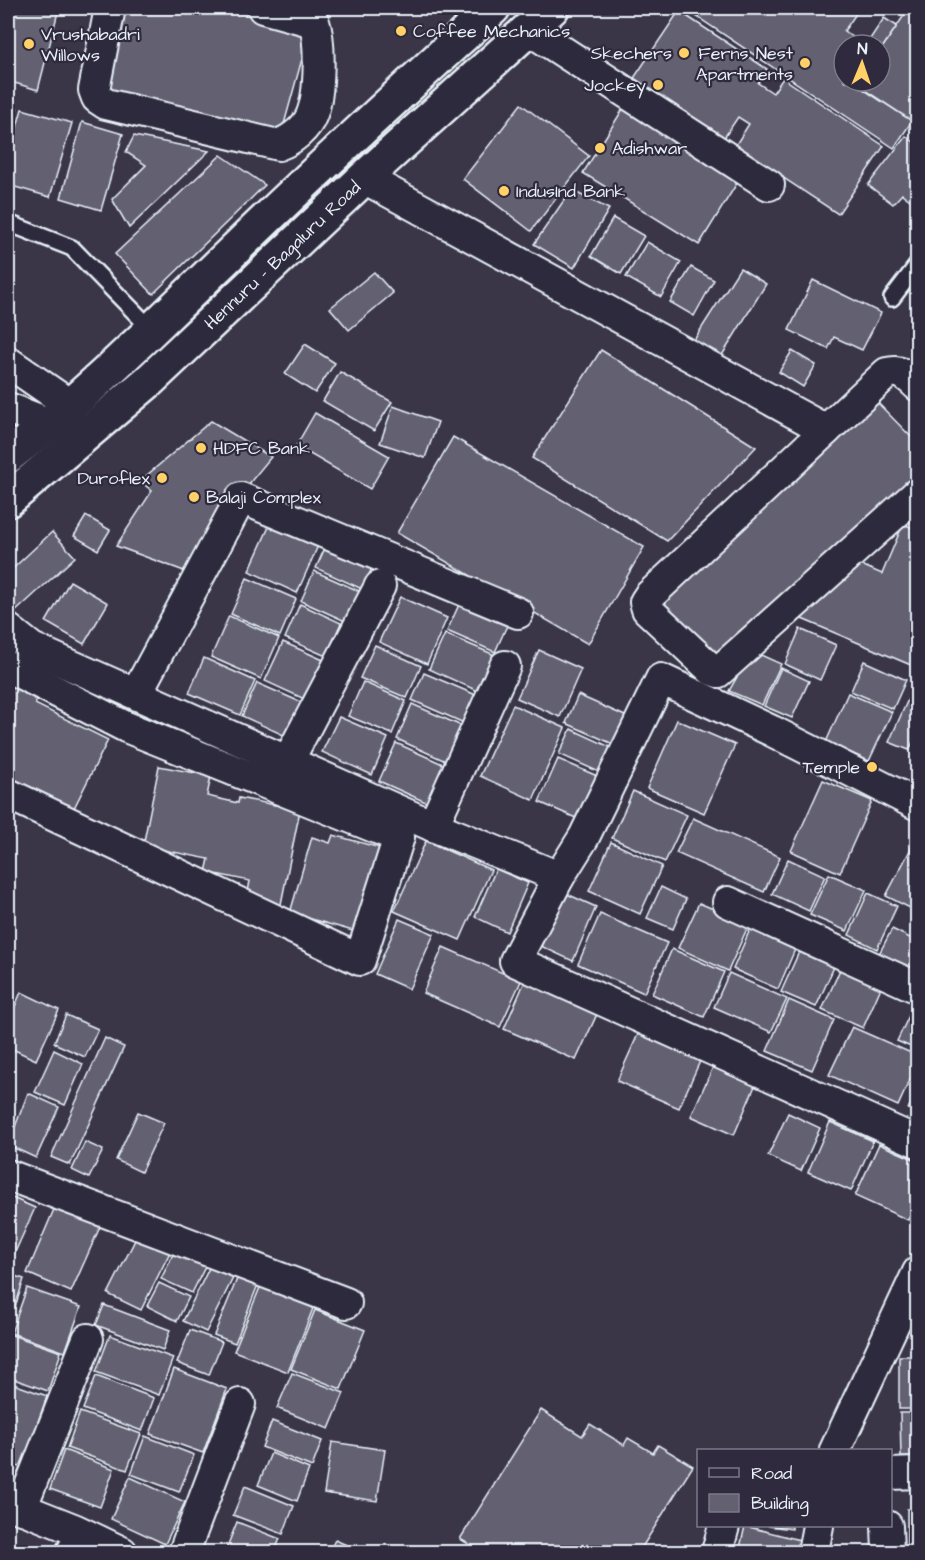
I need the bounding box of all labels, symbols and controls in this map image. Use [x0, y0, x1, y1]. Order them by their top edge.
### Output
place label: Coffee Mechanics [413, 19, 570, 44]
place label: Vrushabadri Willows [41, 22, 140, 68]
marker: Coffee Mechanics [394, 24, 408, 38]
north arrow [832, 33, 892, 93]
marker: Vrushabadri Willows [22, 37, 36, 51]
text: N [857, 38, 868, 60]
place label: Skechers [591, 41, 672, 66]
place label: Ferns Nest Apartments [696, 41, 794, 87]
marker: Skechers [677, 46, 691, 60]
marker: Ferns Nest Apartments [798, 56, 812, 70]
place label: Jockey [584, 73, 646, 99]
marker: Jockey [651, 78, 665, 92]
place label: Adishwar [612, 136, 687, 161]
marker: Adishwar [593, 141, 607, 155]
street label: Hennuru - Bagaluru Road [199, 175, 367, 336]
place label: IndusInd Bank [516, 179, 625, 204]
marker: IndusInd Bank [497, 184, 511, 198]
place label: HDFC Bank [213, 436, 310, 461]
marker: HDFC Bank [194, 441, 208, 455]
place label: Duroflex [77, 466, 151, 491]
marker: Duroflex [155, 471, 169, 485]
place label: Balaji Complex [206, 485, 322, 510]
marker: Balaji Complex [187, 490, 201, 504]
place label: Temple [802, 755, 860, 780]
marker: Temple [865, 760, 879, 774]
legend [697, 1449, 892, 1527]
text: Road [751, 1461, 792, 1486]
text: Building [751, 1491, 809, 1517]

